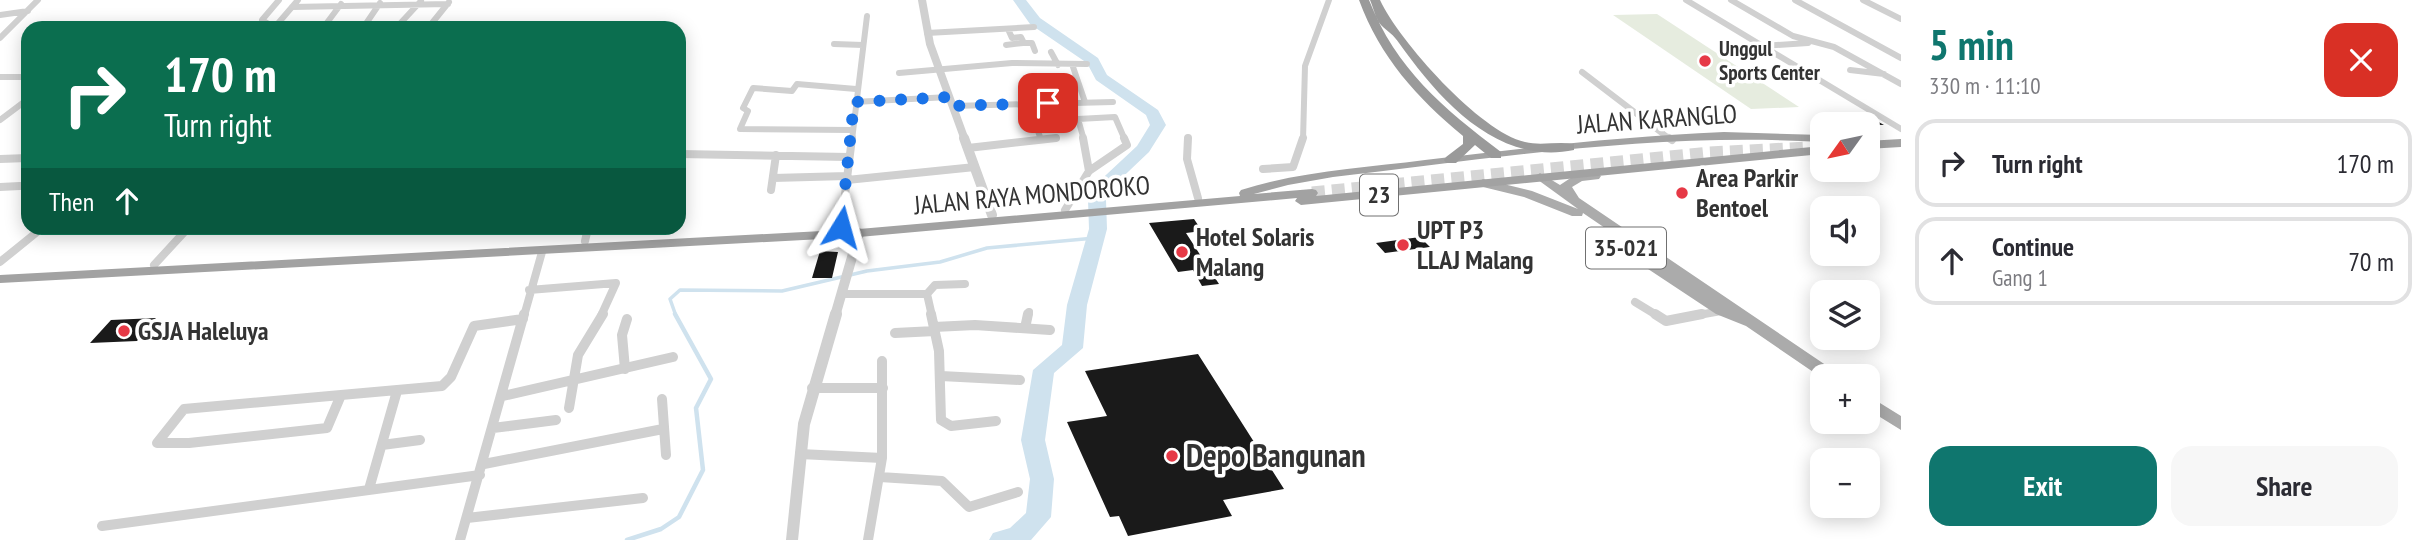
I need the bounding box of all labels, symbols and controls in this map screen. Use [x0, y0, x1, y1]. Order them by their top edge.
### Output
text: 5 min [1929, 17, 2014, 72]
button: close [2324, 23, 2398, 97]
place label: Unggul Sports Center [1719, 35, 1821, 86]
text: 170 m [164, 42, 277, 106]
icon: right [49, 49, 140, 140]
marker: Unggul Sports Center [1697, 53, 1713, 69]
text: 330 m · 11:10 [1929, 71, 2041, 100]
pin [1018, 73, 1078, 133]
icon: arrive [1029, 84, 1067, 122]
street label: JALAN KARANGLO [1575, 96, 1738, 141]
text: Turn right [164, 104, 272, 146]
north arrow [1810, 112, 1880, 182]
map controls [1810, 112, 1880, 518]
icon: right [1933, 144, 1971, 182]
text: Turn right [1992, 147, 2083, 180]
text: 170 m [2336, 147, 2394, 180]
place label: Area Parkir Bentoel [1695, 161, 1799, 224]
street label: JALAN RAYA MONDOROKO [912, 168, 1151, 221]
road number: 23 [1360, 174, 1398, 216]
icon: ahead [108, 182, 146, 220]
text: Then [49, 185, 94, 218]
marker: Area Parkir Bentoel [1674, 185, 1690, 201]
position arrow [804, 190, 878, 264]
button: sound [1810, 196, 1880, 266]
place label: UPT P3 LLAJ Malang [1417, 213, 1533, 276]
place label: Hotel Solaris Malang [1196, 220, 1314, 283]
road number: 35-021 [1586, 228, 1666, 268]
text: Continue [1992, 230, 2074, 263]
marker: UPT P3 LLAJ Malang [1395, 237, 1411, 253]
icon: ahead [1933, 242, 1971, 280]
marker: Hotel Solaris Malang [1174, 244, 1190, 260]
text: 70 m [2348, 245, 2394, 278]
text: Gang 1 [1992, 263, 2048, 292]
button: layers [1810, 280, 1880, 350]
place label: GSJA Haleluya [138, 314, 268, 347]
marker: GSJA Haleluya [116, 323, 132, 339]
button: + [1810, 364, 1880, 434]
place label: Depo Bangunan [1186, 434, 1366, 476]
button: Exit [1929, 446, 2157, 526]
button: Share [2171, 446, 2398, 526]
marker: Depo Bangunan [1164, 448, 1180, 464]
button: − [1810, 448, 1880, 518]

